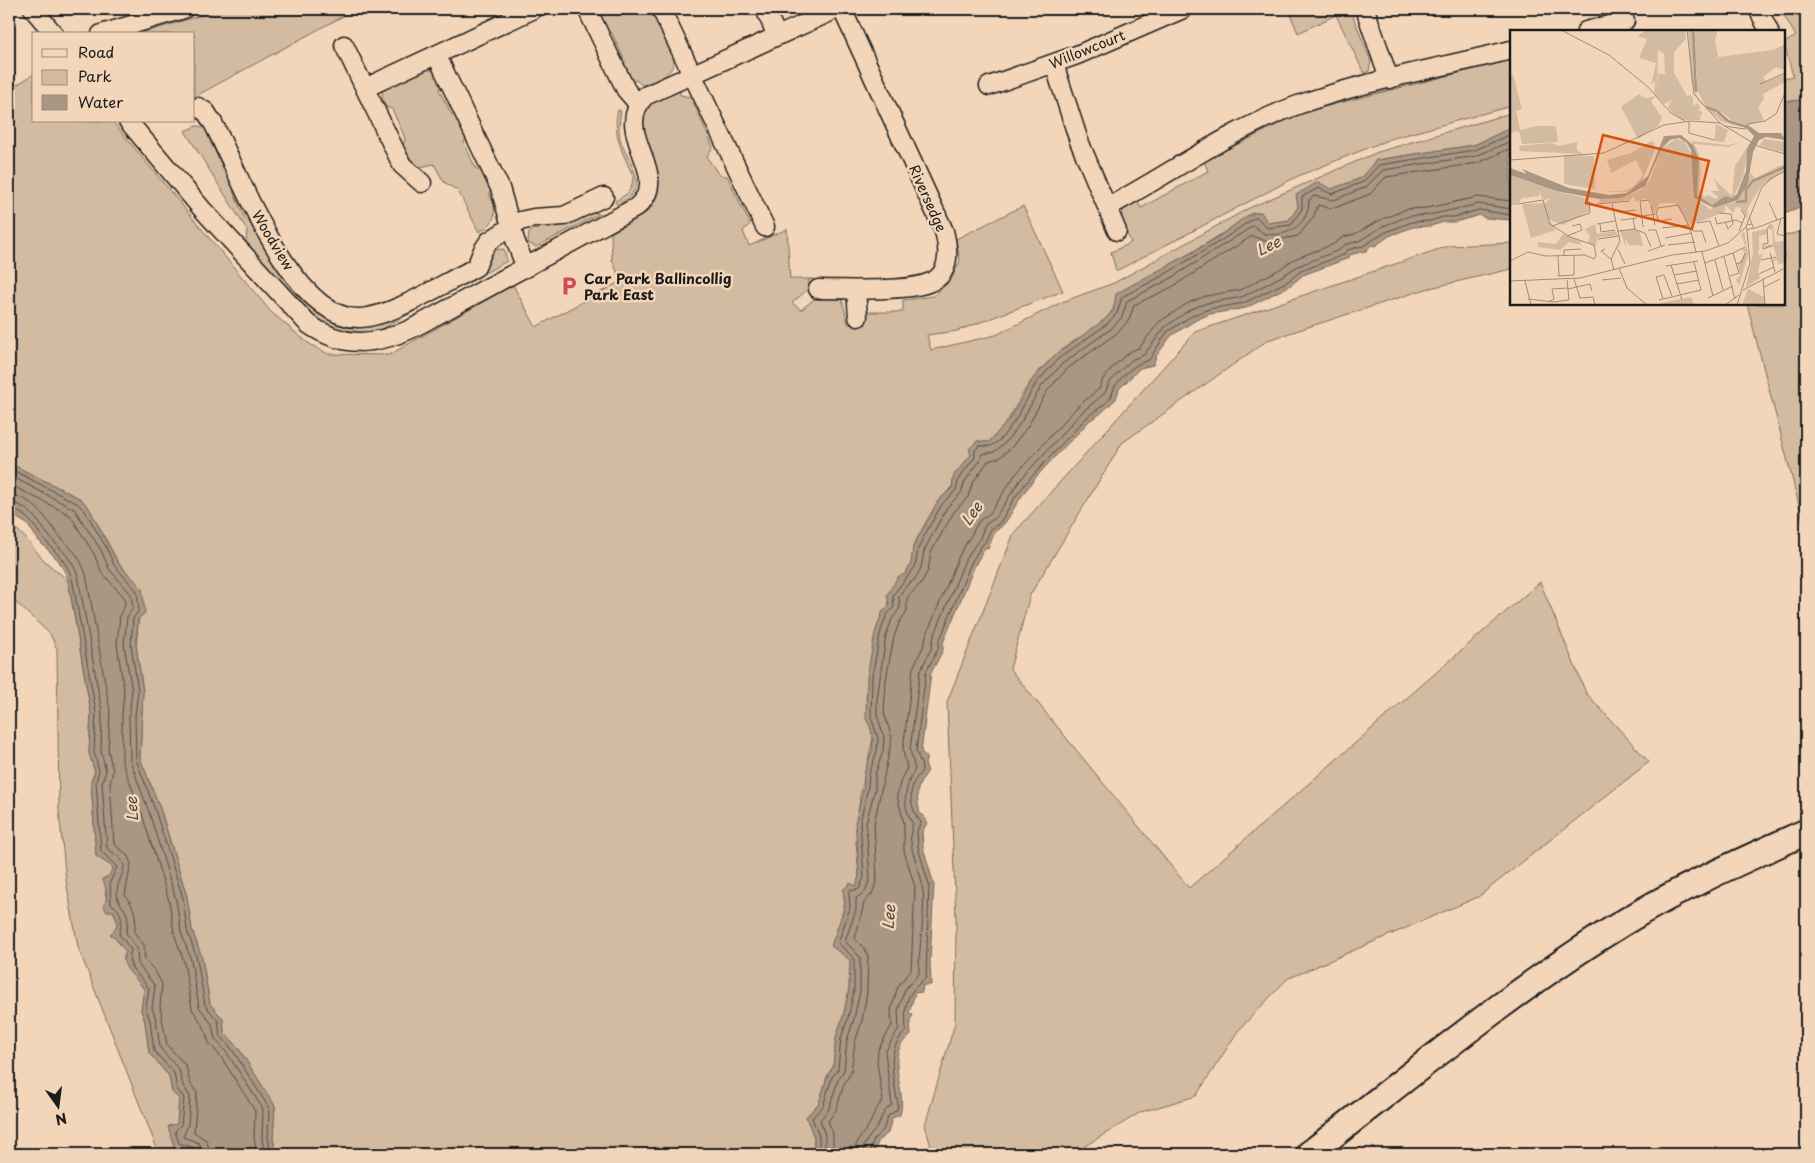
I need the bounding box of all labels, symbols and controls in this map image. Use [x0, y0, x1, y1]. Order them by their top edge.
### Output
street label: Willowcourt [1046, 24, 1128, 74]
inset map [1510, 30, 1785, 305]
legend [32, 32, 195, 122]
text: Road [78, 40, 114, 63]
text: Park [78, 64, 112, 87]
text: Water [78, 90, 123, 113]
street label: Riversedge [904, 161, 952, 235]
street label: Woodview [247, 206, 299, 274]
water label: Lee [1252, 229, 1285, 261]
place label: Car Park Ballincollig Park East [584, 268, 731, 305]
parking icon: Car Park Ballincollig Park East [558, 275, 580, 297]
water label: Lee [954, 496, 988, 530]
water label: Lee [119, 795, 143, 822]
water label: Lee [876, 903, 900, 930]
north arrow [32, 1080, 82, 1130]
text: N [53, 1108, 69, 1131]

